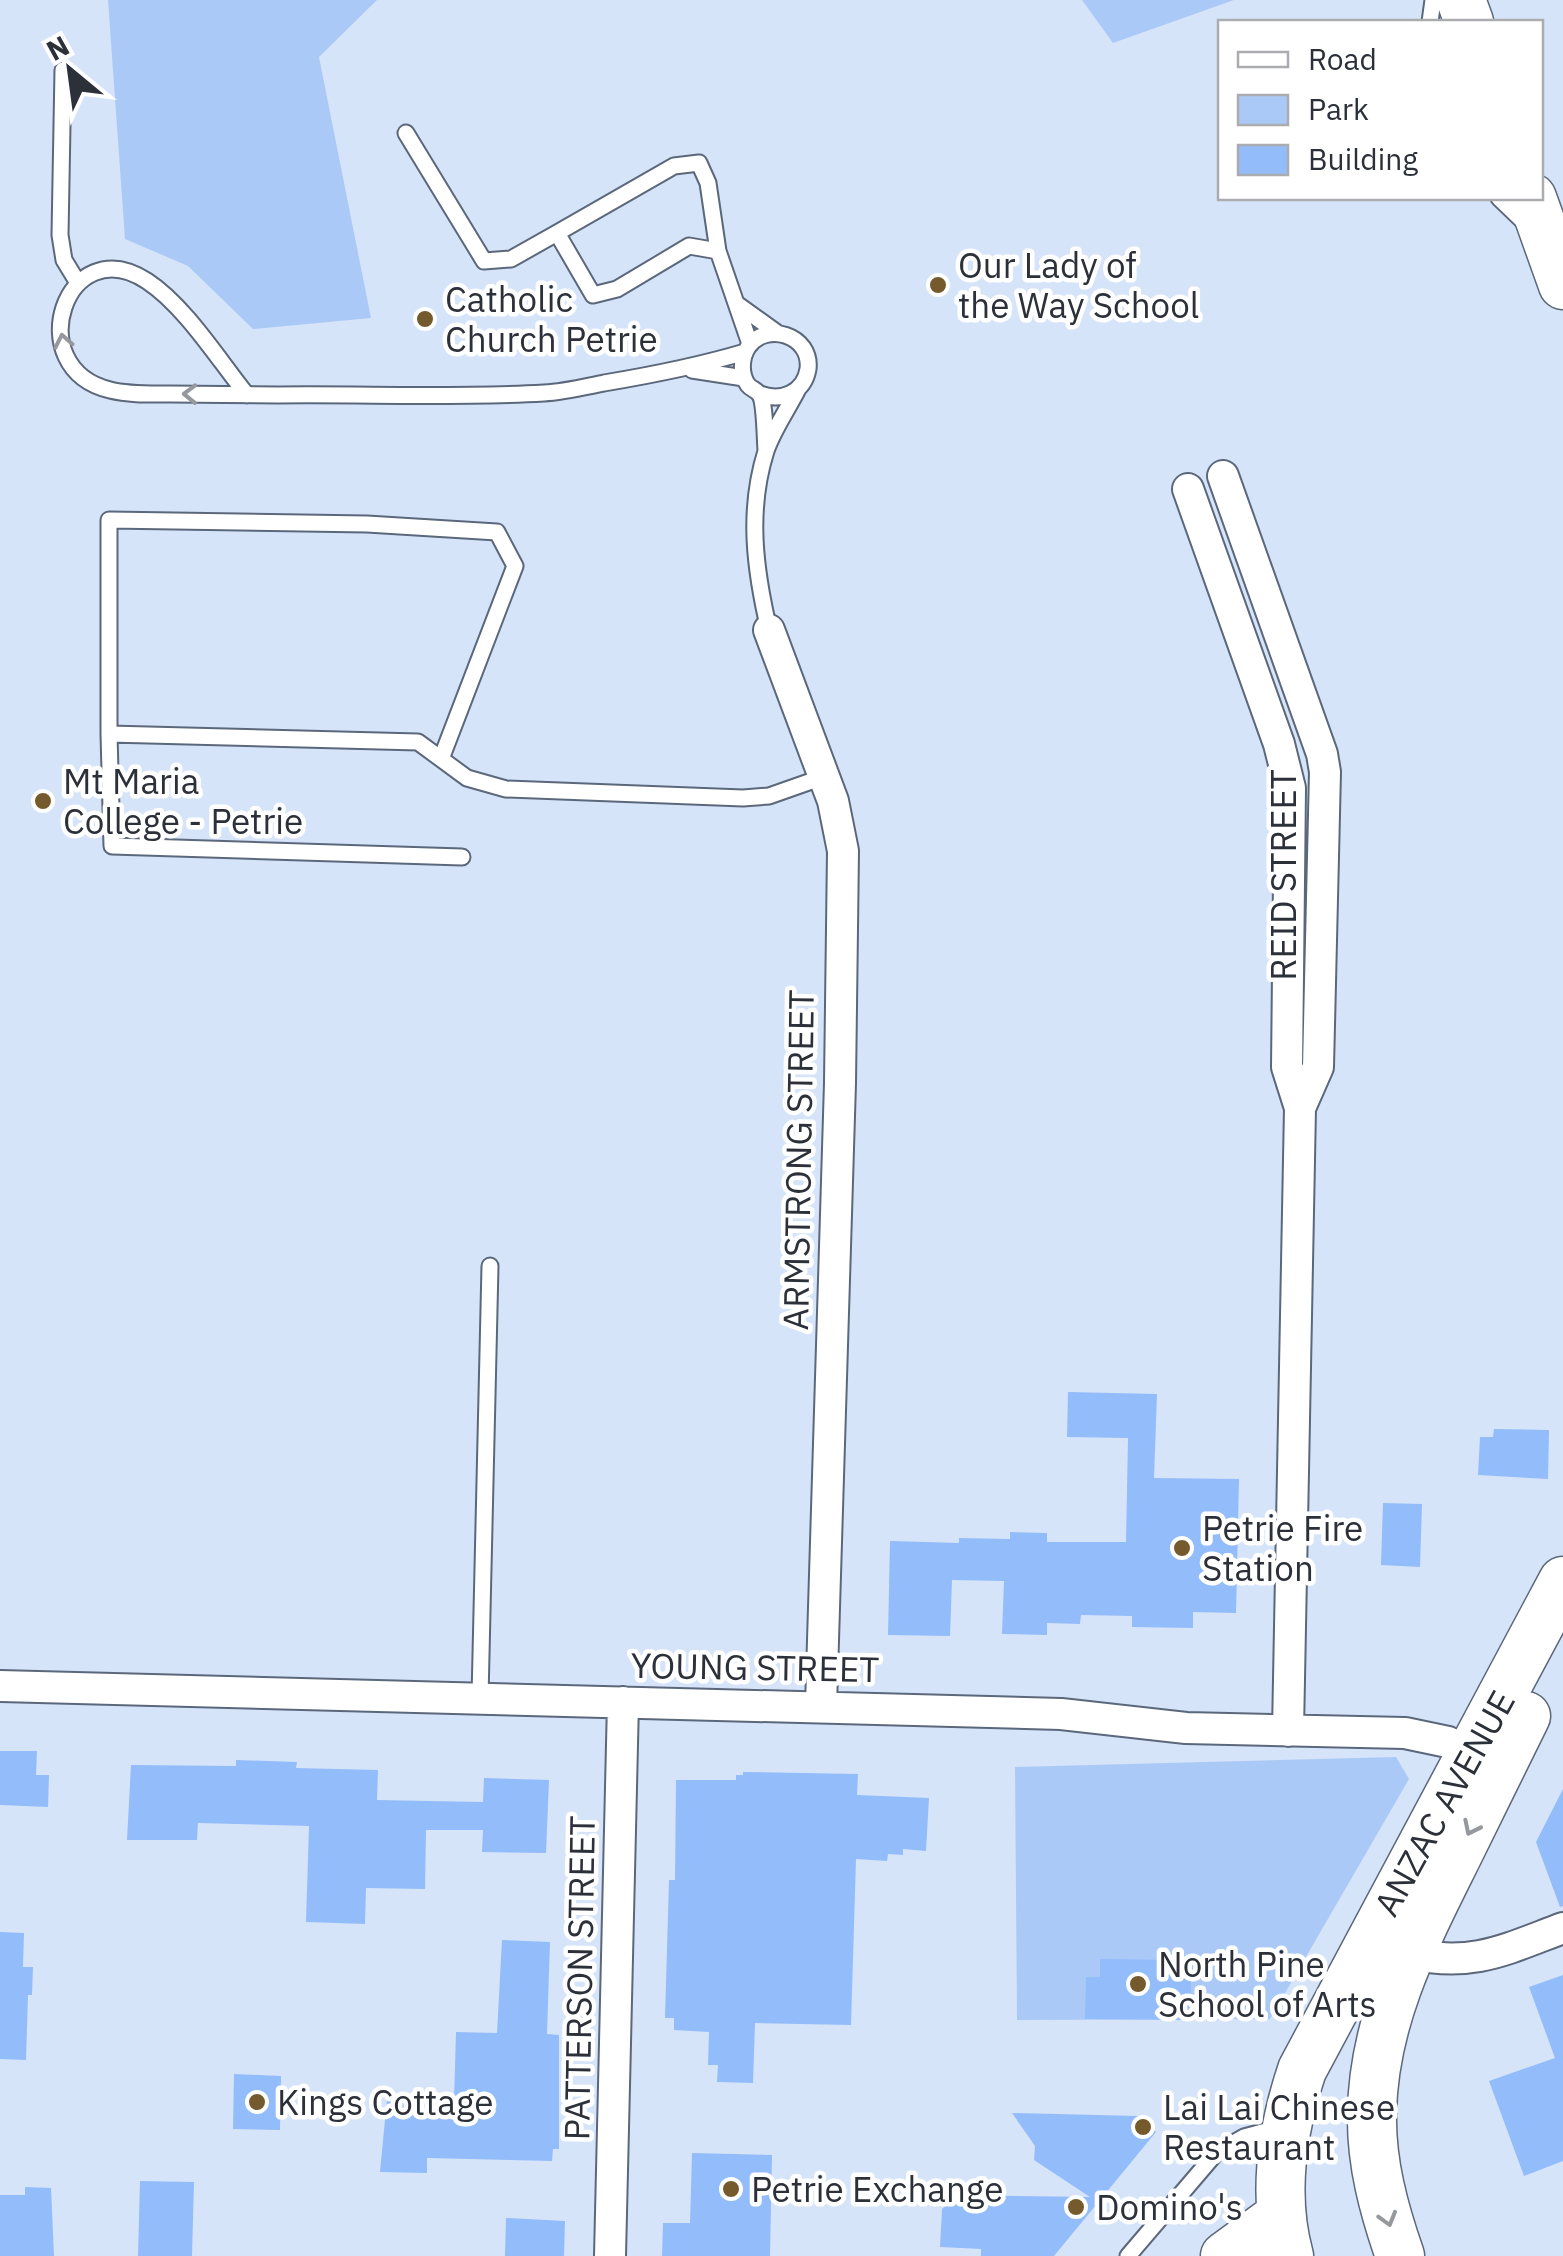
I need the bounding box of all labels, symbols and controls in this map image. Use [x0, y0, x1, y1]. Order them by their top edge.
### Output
north arrow [20, 20, 120, 120]
legend [1218, 20, 1543, 200]
text: N [40, 27, 75, 69]
text: Road [1308, 39, 1377, 78]
text: Park [1308, 89, 1369, 128]
text: Building [1308, 139, 1418, 178]
place label: Our Lady of the Way School [958, 242, 1199, 328]
marker: Our Lady of the Way School [927, 274, 949, 296]
place label: Catholic Church Petrie [445, 276, 658, 362]
marker: Catholic Church Petrie [414, 308, 436, 330]
one-way arrow [54, 333, 75, 350]
one-way arrow [182, 383, 198, 405]
place label: Mt Maria College - Petrie [63, 758, 303, 844]
street label: REID STREET [1260, 769, 1306, 981]
marker: Mt Maria College - Petrie [32, 790, 54, 812]
street label: ARMSTRONG STREET [772, 989, 824, 1331]
place label: Petrie Fire Station [1202, 1505, 1363, 1591]
marker: Petrie Fire Station [1171, 1537, 1193, 1559]
street label: YOUNG STREET [630, 1642, 880, 1692]
street label: ANZAC AVENUE [1363, 1682, 1525, 1924]
street label: PATTERSON STREET [553, 1815, 605, 2141]
one-way arrow [1463, 1818, 1483, 1836]
place label: North Pine School of Arts [1158, 1941, 1377, 2027]
marker: North Pine School of Arts [1127, 1973, 1149, 1995]
place label: Kings Cottage [277, 2079, 493, 2125]
place label: Lai Lai Chinese Restaurant [1163, 2084, 1395, 2170]
marker: Kings Cottage [246, 2091, 268, 2113]
marker: Lai Lai Chinese Restaurant [1132, 2116, 1154, 2138]
place label: Petrie Exchange [751, 2166, 1003, 2212]
marker: Petrie Exchange [720, 2178, 742, 2200]
place label: Domino's [1096, 2184, 1243, 2230]
marker: Domino's [1065, 2196, 1087, 2218]
one-way arrow [1376, 2210, 1397, 2227]

